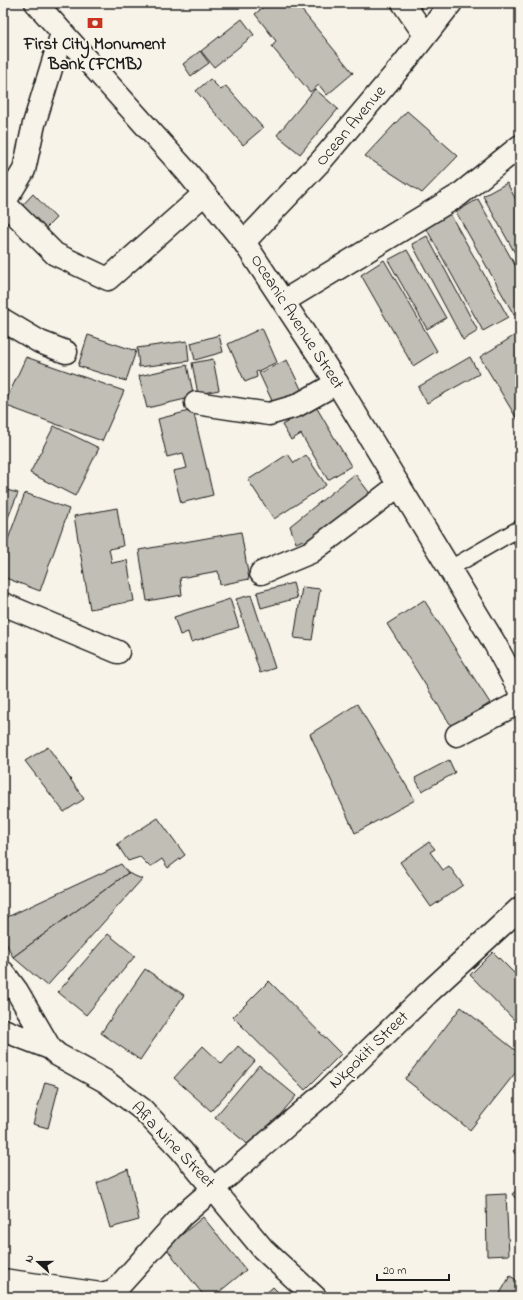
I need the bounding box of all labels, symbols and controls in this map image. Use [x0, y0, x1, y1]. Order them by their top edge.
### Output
bank icon: First City Monument Bank (FCMB) [86, 14, 104, 32]
place label: First City Monument Bank (FCMB) [23, 32, 166, 77]
street label: Ocean Avenue [310, 80, 393, 172]
street label: Oceanic Avenue Street [244, 249, 350, 395]
street label: Nkpokiti Street [323, 1005, 415, 1095]
street label: Afia Nine Street [125, 1096, 221, 1194]
north arrow [18, 1242, 58, 1282]
text: N [21, 1252, 38, 1265]
scale bar [377, 1256, 449, 1282]
text: 20 m [383, 1262, 406, 1280]

